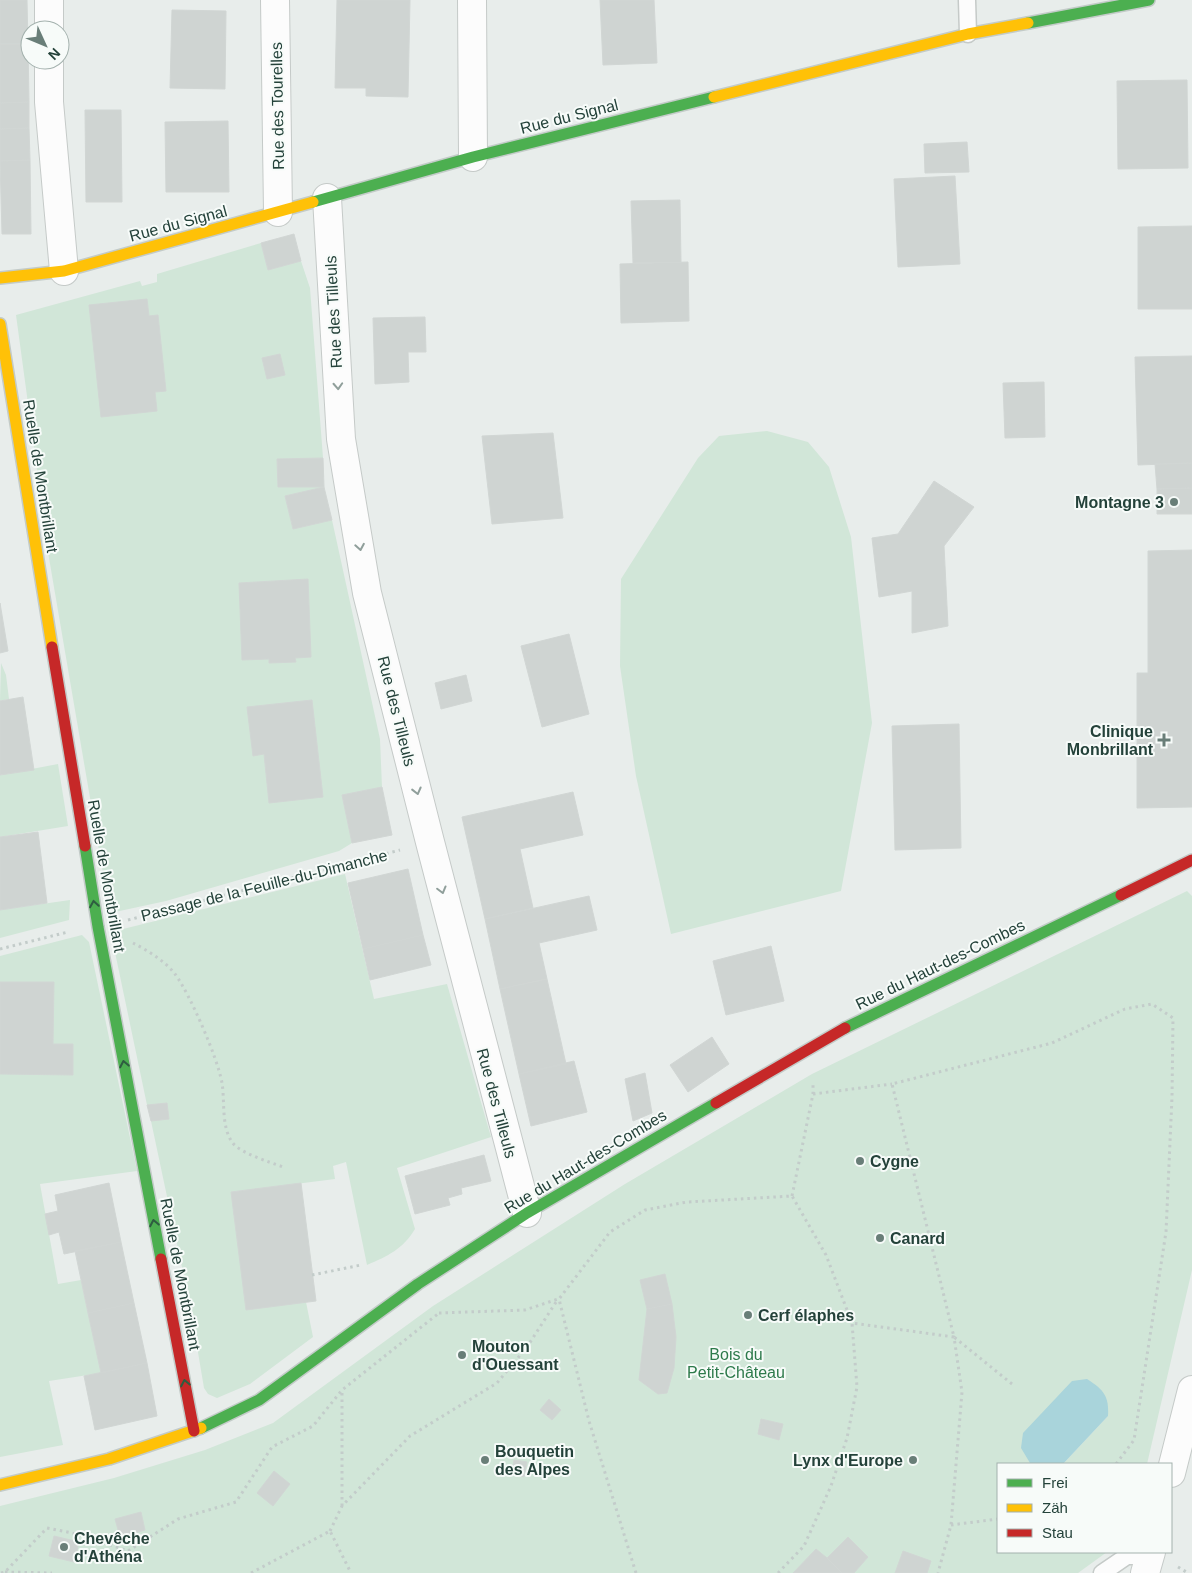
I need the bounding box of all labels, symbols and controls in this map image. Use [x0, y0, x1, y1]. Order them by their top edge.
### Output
north arrow [20, 20, 70, 70]
street label: Rue des Tourelles [268, 42, 287, 170]
text: N [45, 45, 64, 63]
street label: Rue du Signal [518, 96, 620, 137]
street label: Rue du Signal [127, 202, 229, 245]
street label: Rue des Tilleuls [322, 255, 345, 369]
one-way arrow [332, 383, 343, 391]
street label: Ruelle de Montbrillant [20, 398, 61, 554]
place label: Montagne 3 [1075, 494, 1164, 511]
marker: Montagne 3 [1168, 496, 1180, 508]
one-way arrow [354, 543, 364, 552]
street label: Rue des Tilleuls [375, 654, 418, 768]
place label: Clinique Monbrillant [1067, 723, 1154, 758]
marker: Clinique Monbrillant [1157, 733, 1171, 747]
one-way arrow [411, 786, 422, 795]
street label: Ruelle de Montbrillant [85, 798, 128, 954]
street label: Passage de la Feuille-du-Dimanche [139, 847, 389, 924]
one-way arrow [436, 885, 447, 894]
one-way arrow [90, 899, 100, 908]
street label: Rue du Haut-des-Combes [853, 916, 1027, 1013]
street label: Rue des Tilleuls [474, 1046, 519, 1160]
one-way arrow [119, 1059, 130, 1068]
street label: Rue du Haut-des-Combes [501, 1106, 669, 1217]
place label: Cygne [870, 1153, 919, 1170]
marker: Cygne [854, 1155, 866, 1167]
street label: Ruelle de Montbrillant [157, 1197, 204, 1352]
one-way arrow [150, 1219, 160, 1228]
place label: Canard [890, 1230, 945, 1247]
marker: Canard [874, 1232, 886, 1244]
place label: Cerf élaphes [758, 1307, 854, 1324]
marker: Cerf élaphes [742, 1309, 754, 1321]
place label: Mouton d'Ouessant [472, 1338, 559, 1373]
park label: Bois du Petit-Château [687, 1346, 785, 1381]
marker: Mouton d'Ouessant [456, 1349, 468, 1361]
one-way arrow [180, 1378, 190, 1387]
place label: Bouquetin des Alpes [495, 1443, 574, 1478]
place label: Lynx d'Europe [793, 1452, 903, 1469]
marker: Bouquetin des Alpes [479, 1454, 491, 1466]
marker: Lynx d'Europe [907, 1454, 919, 1466]
legend [997, 1463, 1172, 1553]
text: Frei [1042, 1474, 1068, 1491]
text: Zäh [1042, 1499, 1068, 1516]
text: Stau [1042, 1524, 1073, 1541]
place label: Chevêche d'Athéna [74, 1530, 150, 1565]
marker: Chevêche d'Athéna [58, 1541, 70, 1553]

